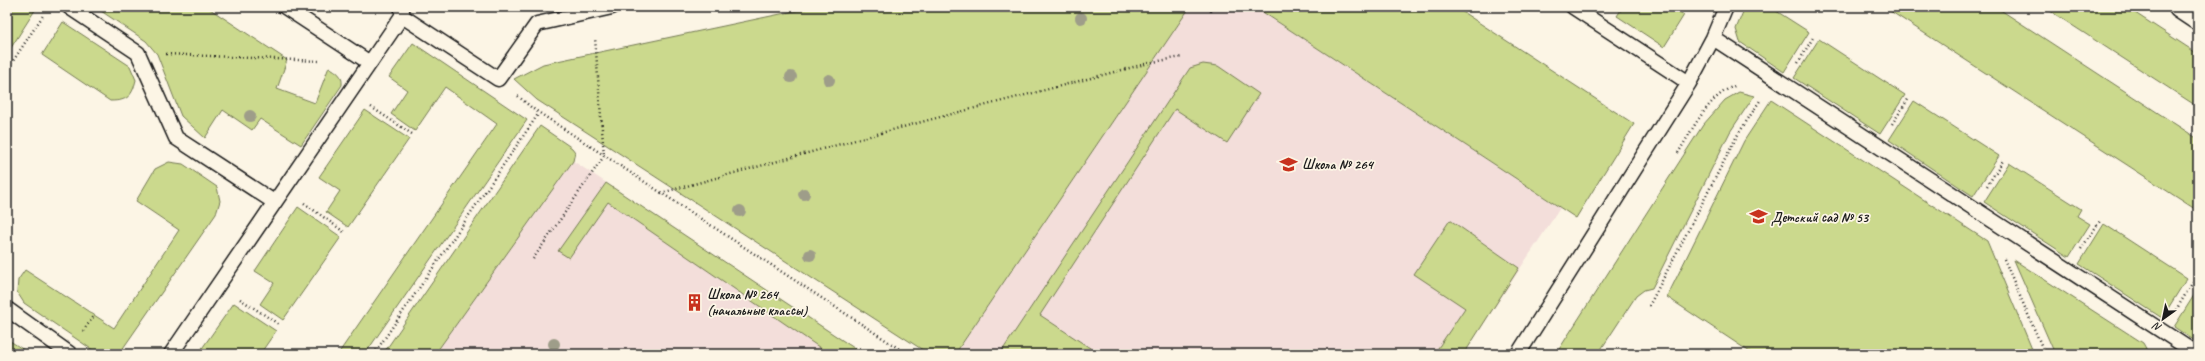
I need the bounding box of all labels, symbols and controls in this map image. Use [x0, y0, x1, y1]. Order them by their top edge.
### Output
school or university icon: Школа № 264 [1279, 154, 1299, 174]
place label: Школа № 264 [1302, 156, 1375, 173]
school or university icon: Детский сад № 53 [1748, 207, 1768, 227]
place label: Детский сад № 53 [1771, 209, 1870, 226]
place label: Школа № 264 (начальные классы) [707, 286, 809, 319]
building icon: Школа № 264 (начальные классы) [684, 292, 704, 312]
north arrow [2143, 299, 2183, 339]
text: N [2149, 318, 2164, 335]

